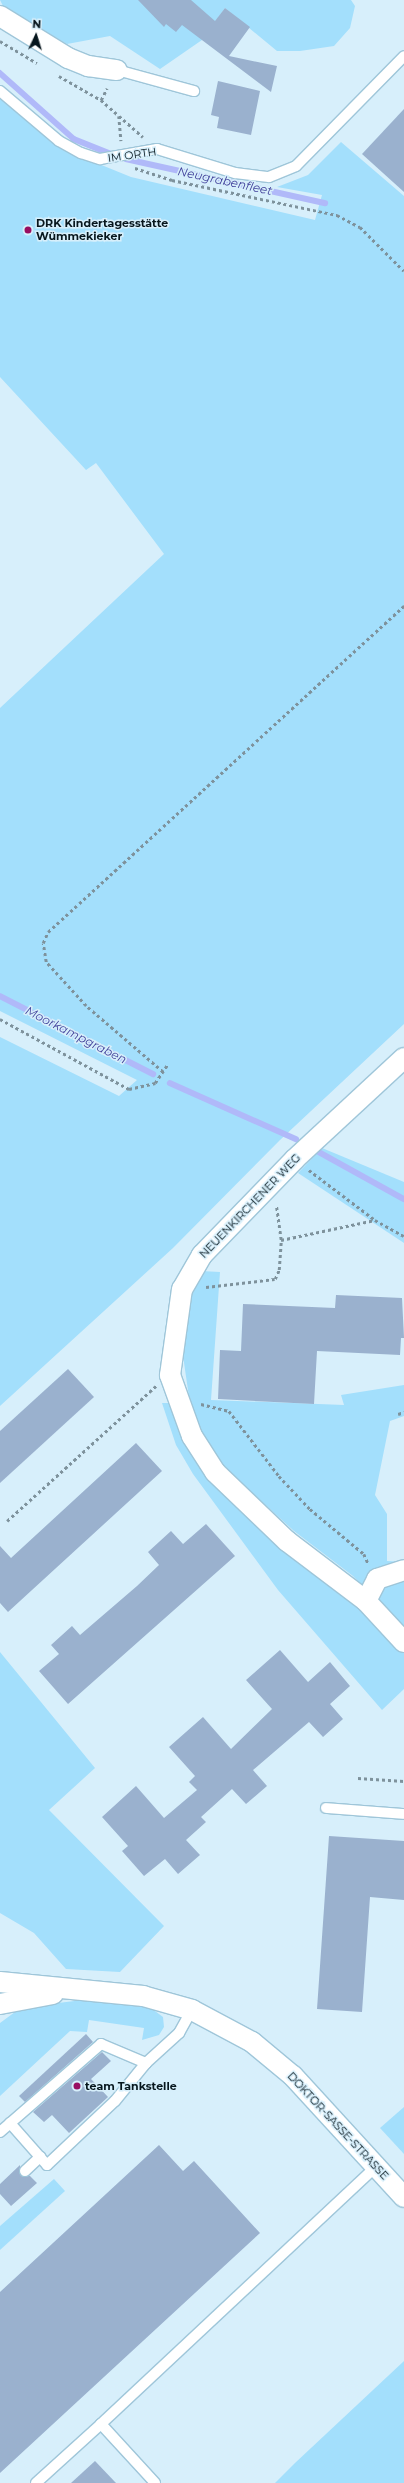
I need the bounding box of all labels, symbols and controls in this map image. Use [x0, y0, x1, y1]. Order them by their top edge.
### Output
north arrow [16, 16, 56, 56]
text: N [32, 17, 42, 31]
street label: IM ORTH [107, 145, 157, 165]
water label: Neugrabenfleet [176, 164, 274, 198]
place label: DRK Kindertagesstätte Wümmekieker [36, 217, 168, 243]
marker: DRK Kindertagesstätte Wümmekieker [23, 225, 33, 235]
water label: Moorkampgraben [23, 1003, 129, 1067]
street label: NEUENKIRCHENER WEG [197, 1151, 303, 1261]
street label: DOKTOR-SASSE-STRASSE [285, 2069, 391, 2183]
place label: team Tankstelle [85, 2079, 177, 2093]
marker: team Tankstelle [72, 2081, 82, 2091]

